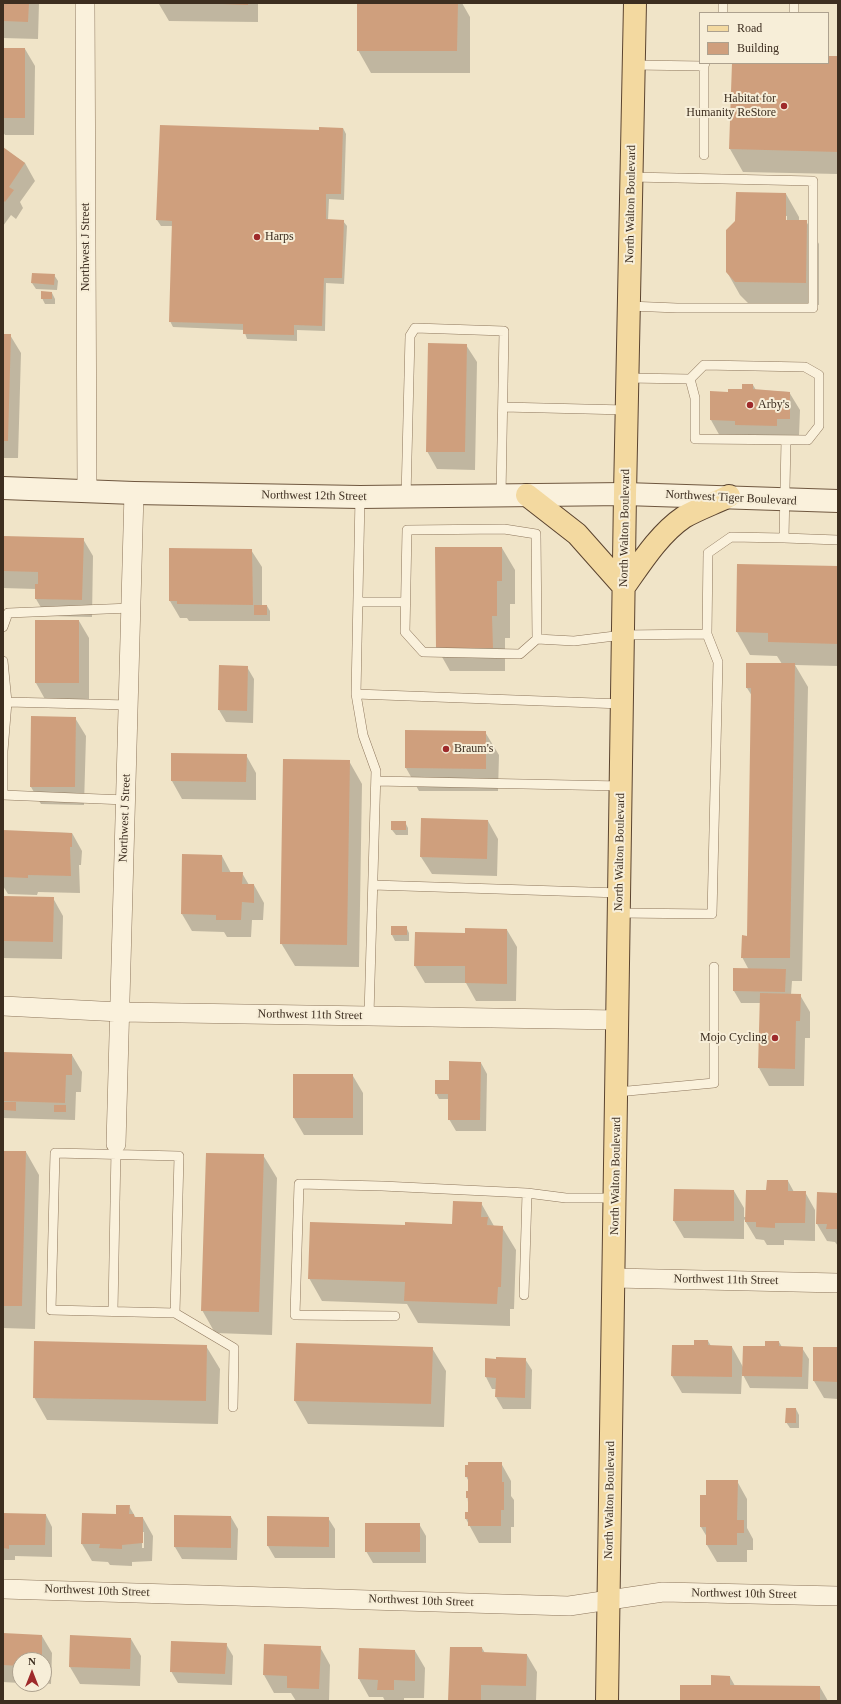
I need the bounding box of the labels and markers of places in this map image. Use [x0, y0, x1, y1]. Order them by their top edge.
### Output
place label: Habitat for Humanity ReStore [686, 92, 776, 120]
marker: Habitat for Humanity ReStore [779, 101, 789, 111]
place label: Harps [265, 230, 294, 244]
marker: Harps [252, 232, 262, 242]
place label: Arby's [758, 398, 789, 412]
marker: Arby's [745, 400, 755, 410]
place label: Braum's [454, 742, 493, 756]
marker: Braum's [441, 744, 451, 754]
place label: Mojo Cycling [700, 1031, 767, 1045]
marker: Mojo Cycling [770, 1033, 780, 1043]

